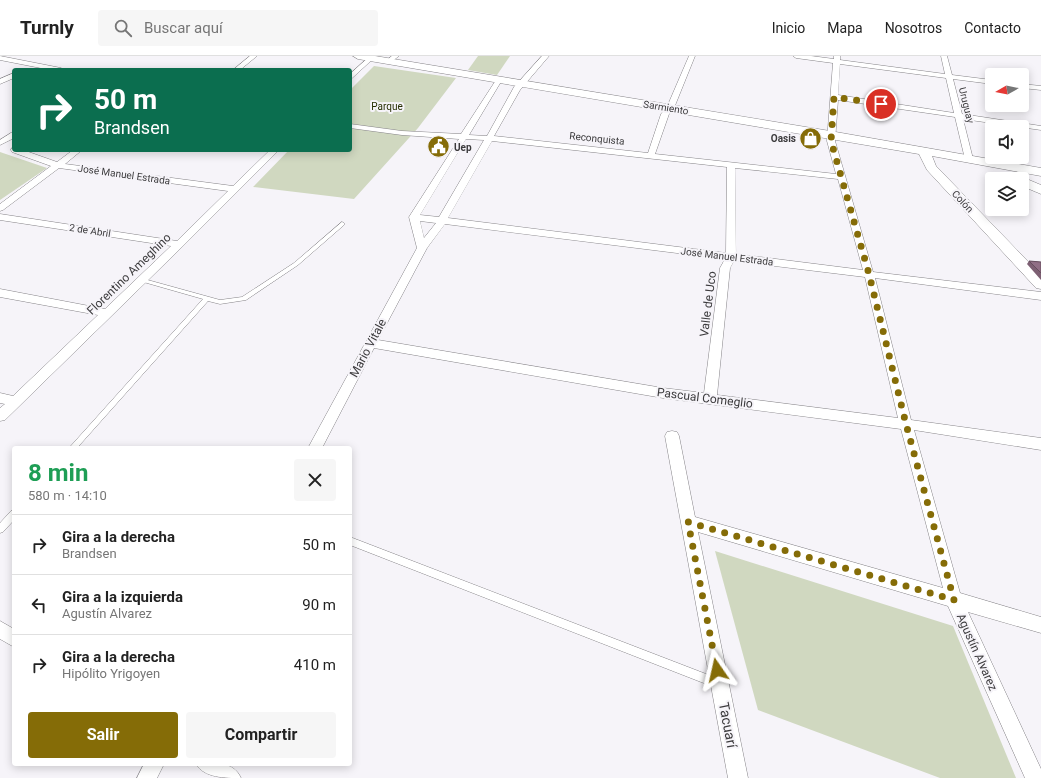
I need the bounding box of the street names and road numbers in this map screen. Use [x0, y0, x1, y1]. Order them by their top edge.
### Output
street label: Uruguay [957, 86, 976, 124]
street label: Sarmiento [643, 98, 690, 117]
street label: Reconquista [569, 130, 625, 147]
street label: José Manuel Estrada [77, 163, 171, 186]
street label: Colón [950, 188, 975, 215]
street label: 2 de Abril [68, 222, 111, 239]
street label: Florentino Ameghino [84, 230, 174, 318]
street label: José Manuel Estrada [680, 245, 774, 268]
street label: Valle de Uco [697, 270, 719, 338]
street label: Mario Vitale [347, 316, 389, 380]
street label: Pascual Comeglio [656, 385, 754, 411]
street label: Agustín Alvarez [954, 611, 1000, 693]
street label: Tacuarí [716, 701, 740, 750]

